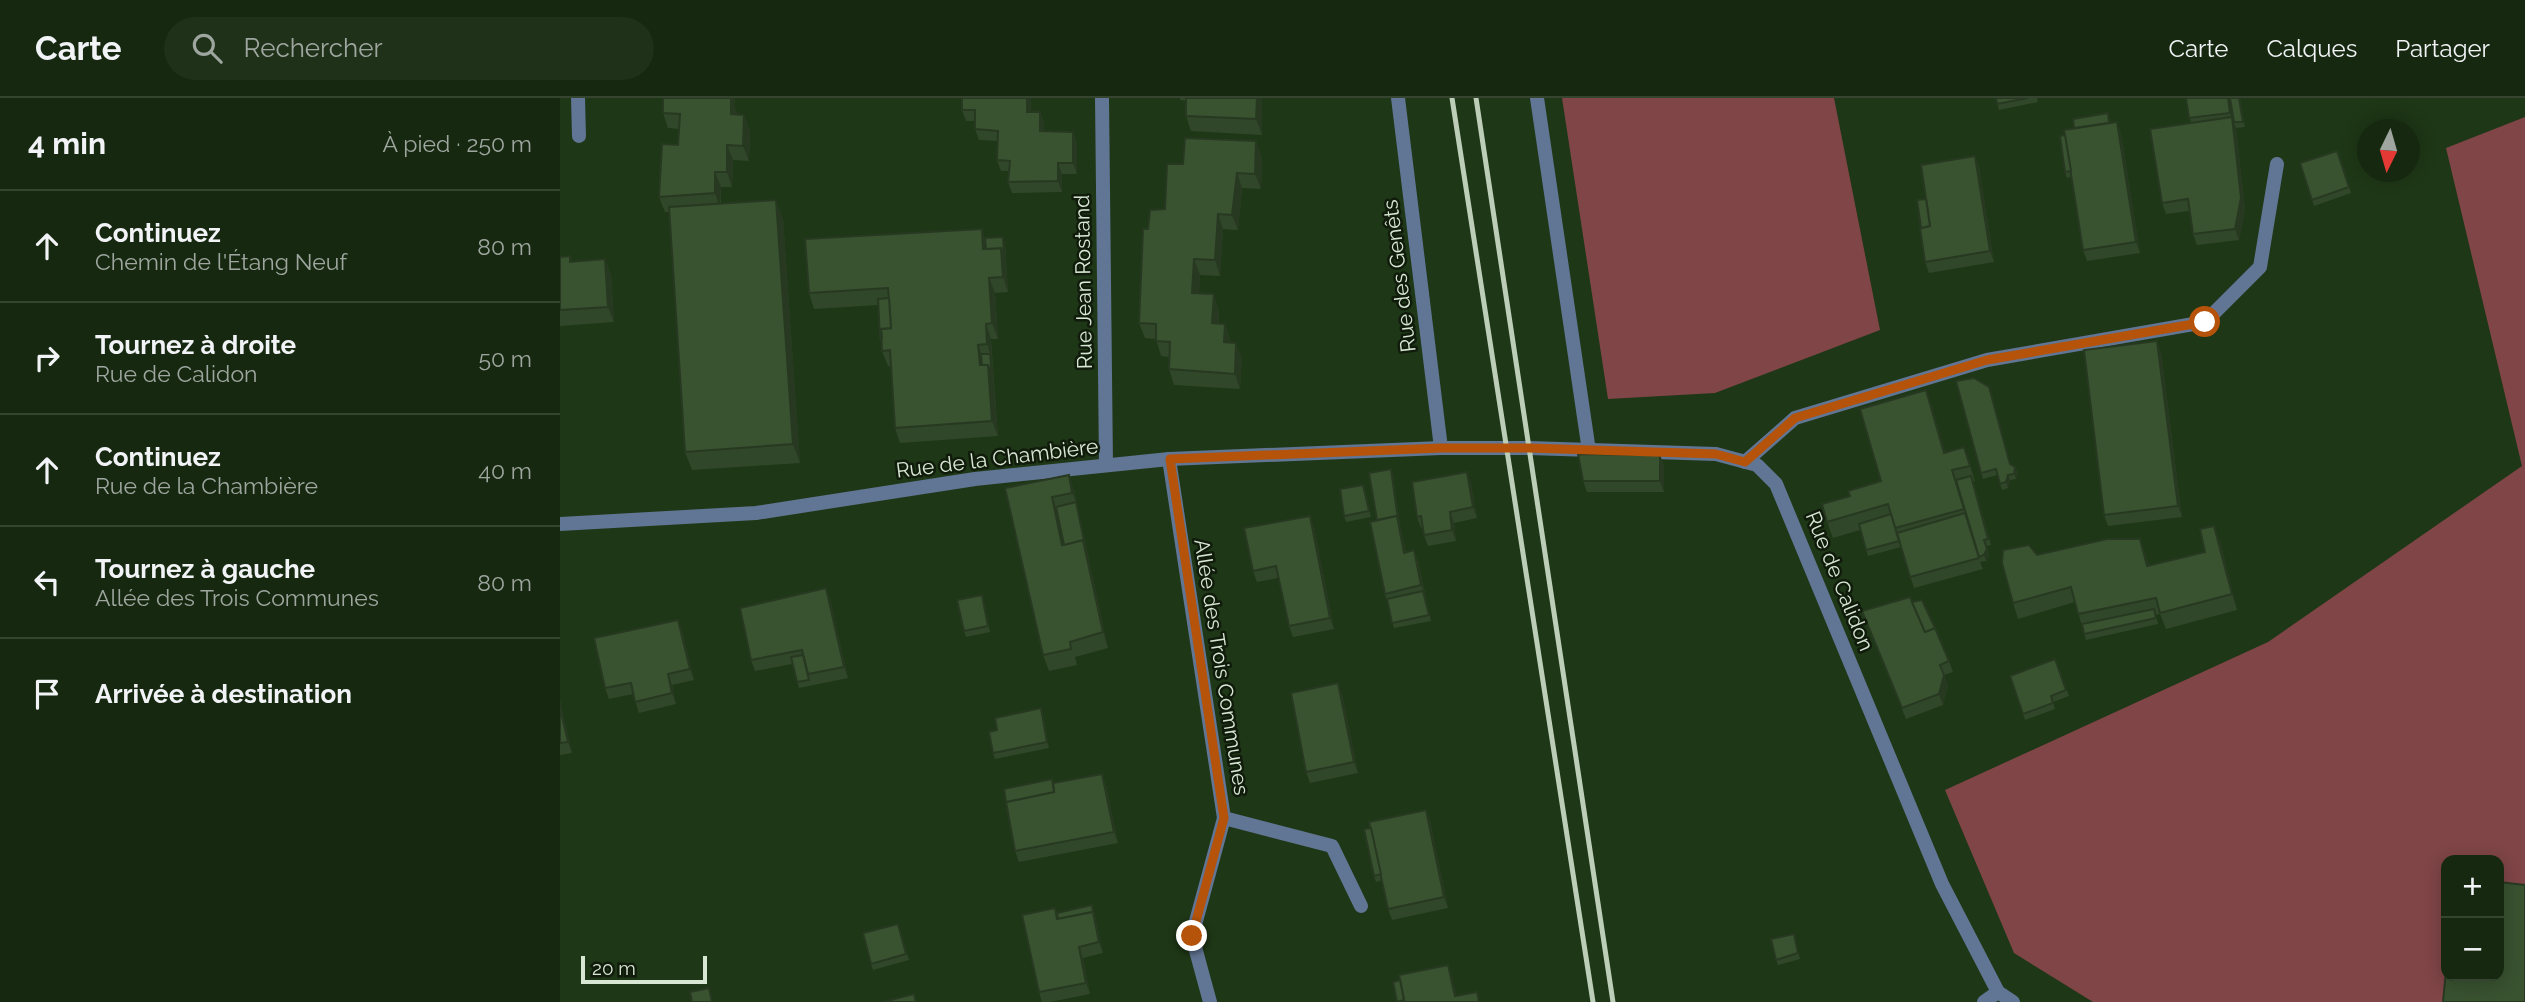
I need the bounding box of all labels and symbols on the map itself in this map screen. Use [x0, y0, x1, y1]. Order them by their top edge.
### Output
north arrow [2357, 119, 2420, 182]
street label: Rue Jean Rostand [1069, 195, 1097, 369]
street label: Rue des Genêts [1377, 198, 1421, 354]
route start [2189, 306, 2220, 337]
street label: Rue de la Chambière [894, 433, 1100, 483]
street label: Rue de Calidon [1801, 508, 1879, 654]
street label: Allée des Trois Communes [1189, 537, 1255, 797]
route end [1176, 920, 1207, 951]
scale bar [581, 953, 707, 985]

